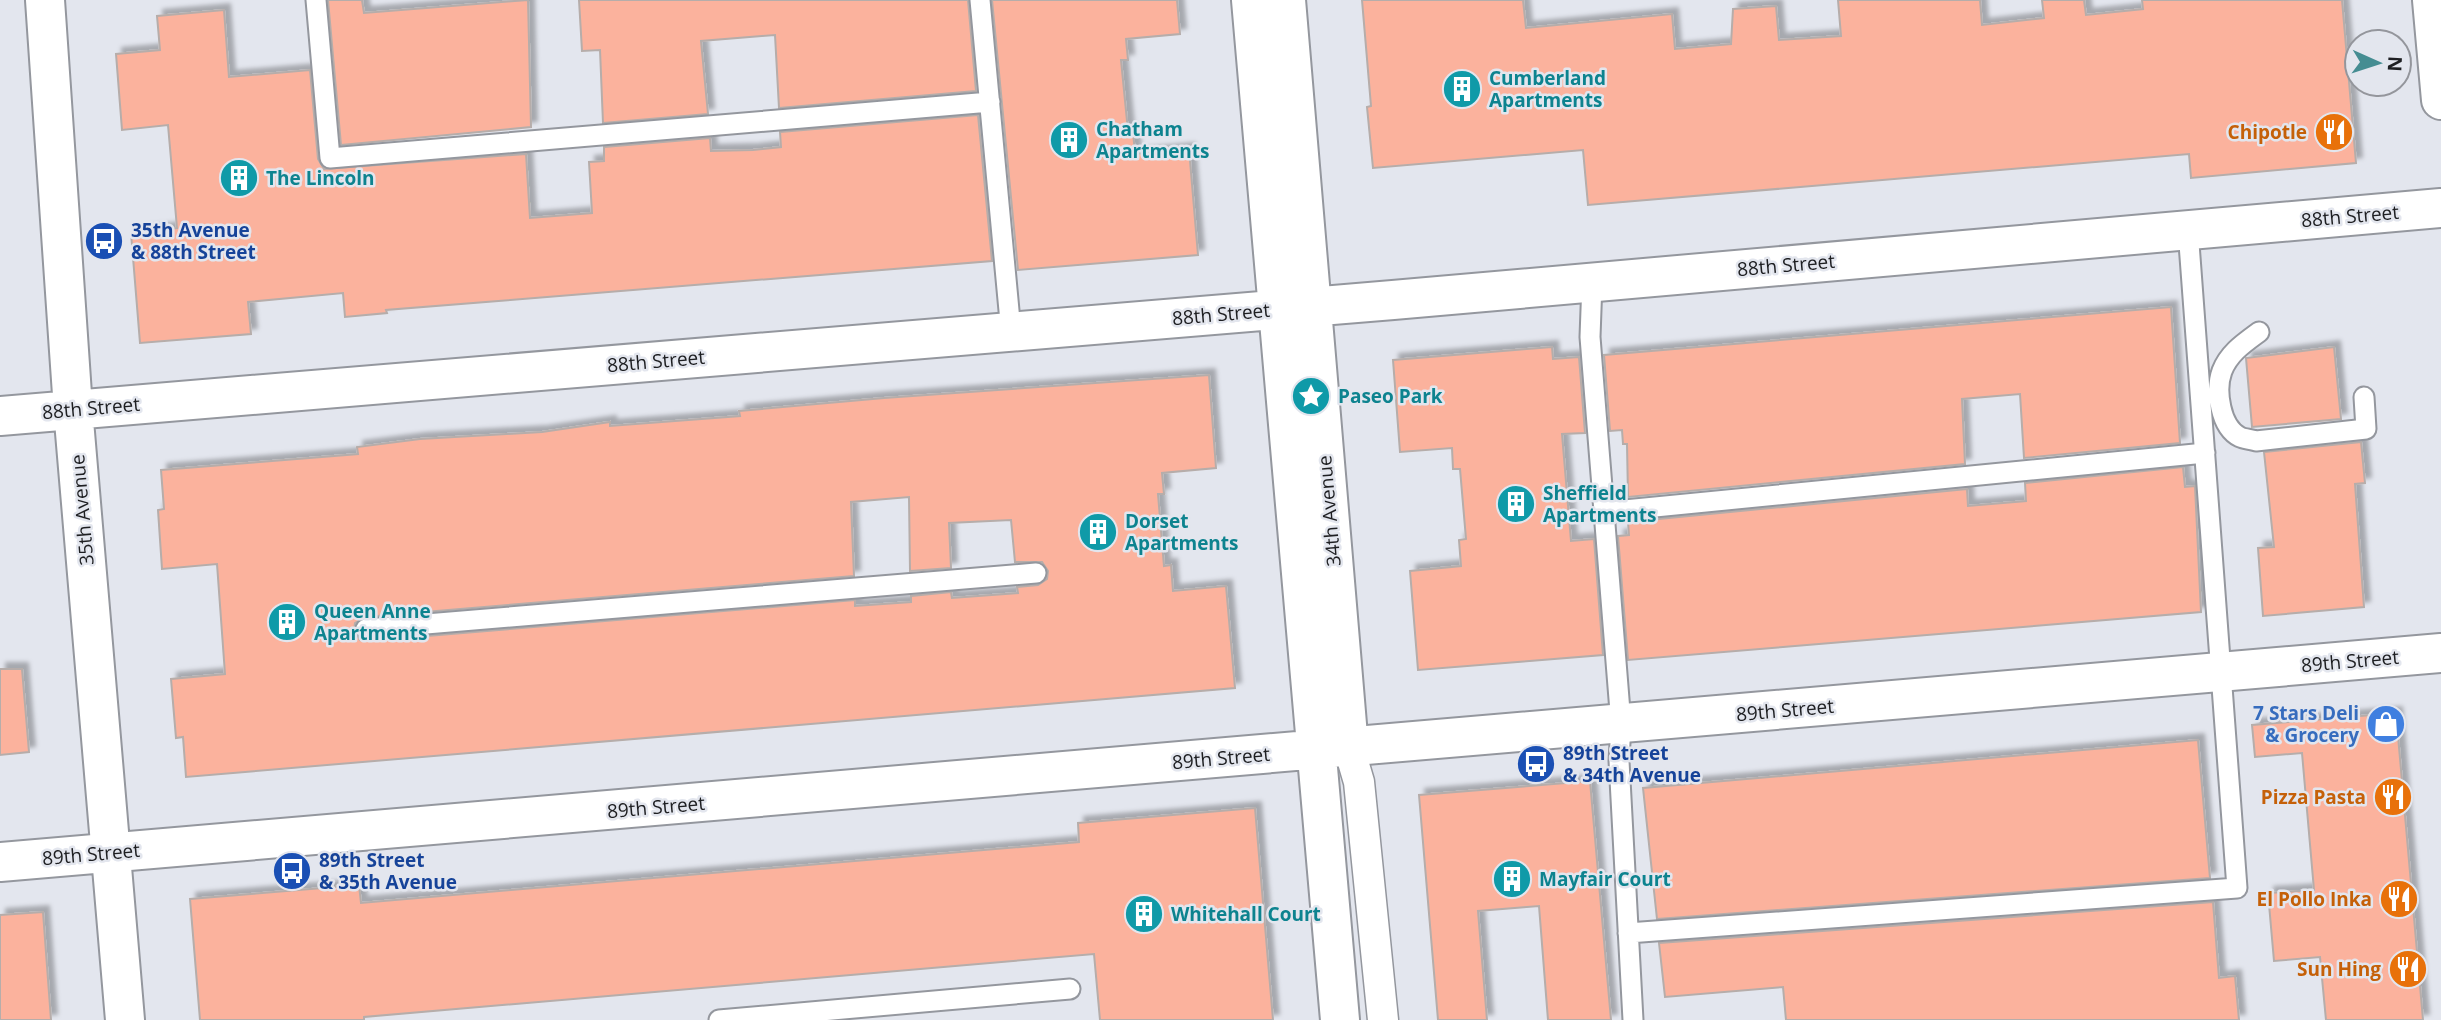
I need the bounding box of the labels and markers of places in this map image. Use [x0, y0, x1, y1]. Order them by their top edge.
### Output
place label: Cumberland Apartments [1489, 65, 1606, 113]
building icon: Cumberland Apartments [1441, 68, 1483, 110]
restaurant icon: Chipotle [2313, 111, 2355, 153]
place label: Chatham Apartments [1096, 116, 1210, 164]
building icon: Chatham Apartments [1048, 119, 1090, 161]
place label: Chipotle [2228, 119, 2307, 145]
building icon: The Lincoln [218, 157, 260, 199]
place label: The Lincoln [266, 165, 375, 191]
place label: 35th Avenue & 88th Street [131, 217, 256, 265]
bus stop icon: 35th Avenue & 88th Street [83, 220, 125, 262]
place icon: Paseo Park [1290, 375, 1332, 417]
place label: Paseo Park [1338, 383, 1443, 409]
place label: Sheffield Apartments [1543, 480, 1657, 528]
building icon: Sheffield Apartments [1495, 483, 1537, 525]
place label: Dorset Apartments [1125, 508, 1239, 556]
building icon: Dorset Apartments [1077, 511, 1119, 553]
place label: Queen Anne Apartments [314, 598, 431, 646]
building icon: Queen Anne Apartments [266, 601, 308, 643]
place label: 7 Stars Deli & Grocery [2253, 700, 2359, 748]
shop icon: 7 Stars Deli & Grocery [2365, 703, 2407, 745]
place label: 89th Street & 34th Avenue [1563, 740, 1701, 788]
bus stop icon: 89th Street & 34th Avenue [1515, 743, 1557, 785]
restaurant icon: Pizza Pasta [2372, 776, 2414, 818]
place label: Pizza Pasta [2261, 784, 2366, 810]
place label: 89th Street & 35th Avenue [319, 847, 457, 895]
bus stop icon: 89th Street & 35th Avenue [271, 850, 313, 892]
building icon: Mayfair Court [1491, 858, 1533, 900]
place label: Mayfair Court [1539, 866, 1671, 892]
restaurant icon: El Pollo Inka [2378, 878, 2420, 920]
place label: El Pollo Inka [2257, 886, 2372, 912]
building icon: Whitehall Court [1123, 893, 1165, 935]
place label: Whitehall Court [1171, 901, 1321, 927]
restaurant icon: Sun Hing [2387, 948, 2429, 990]
place label: Sun Hing [2297, 956, 2381, 982]

